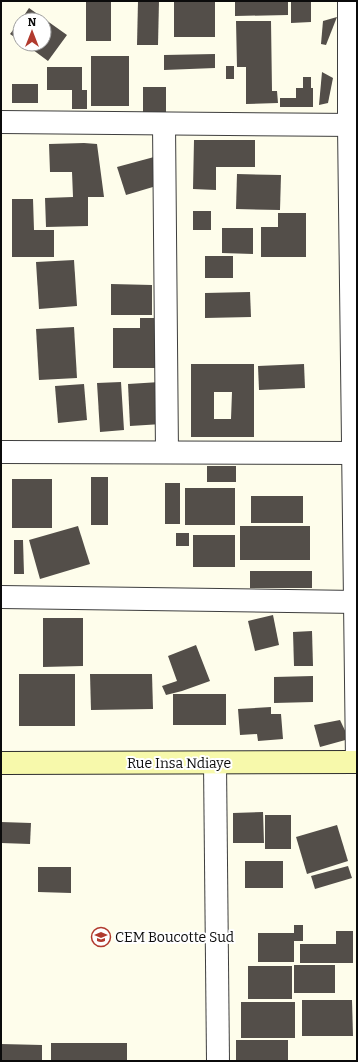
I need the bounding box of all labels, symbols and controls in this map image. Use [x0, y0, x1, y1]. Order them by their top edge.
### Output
north arrow [12, 12, 52, 52]
text: N [28, 16, 37, 29]
street label: Rue Insa Ndiaye [127, 755, 231, 772]
school or university icon: CEM Boucotte Sud [90, 926, 112, 948]
place label: CEM Boucotte Sud [115, 929, 234, 946]

